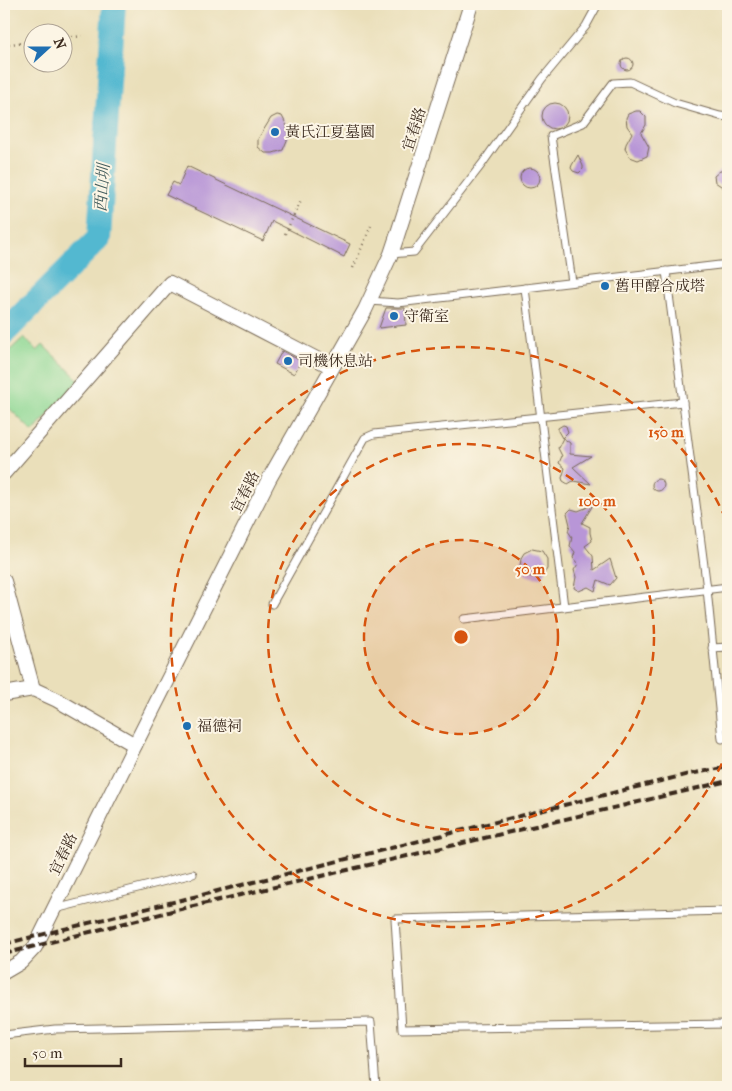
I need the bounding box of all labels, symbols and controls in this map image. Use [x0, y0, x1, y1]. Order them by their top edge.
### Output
north arrow [22, 22, 72, 72]
text: N [50, 36, 70, 52]
street label: 宜春路 [398, 105, 430, 153]
place label: 黃氏江夏墓園 [285, 123, 375, 141]
marker: 黃氏江夏墓園 [269, 126, 281, 138]
water label: 西山圳 [91, 160, 113, 213]
place label: 舊甲醇合成塔 [615, 277, 705, 295]
marker: 舊甲醇合成塔 [599, 280, 611, 292]
place label: 守衛室 [404, 307, 449, 325]
marker: 守衛室 [388, 310, 400, 322]
place label: 司機休息站 [298, 352, 373, 370]
marker: 司機休息站 [282, 355, 294, 367]
text: 150 m [648, 423, 684, 441]
street label: 宜春路 [227, 468, 263, 516]
text: 100 m [578, 492, 616, 510]
text: 50 m [515, 560, 546, 578]
centre of rings [452, 628, 470, 646]
place label: 福德祠 [197, 717, 242, 735]
marker: 福德祠 [181, 720, 193, 732]
street label: 宜春路 [45, 830, 81, 878]
scale bar [25, 1036, 121, 1068]
text: 50 m [32, 1044, 63, 1062]

